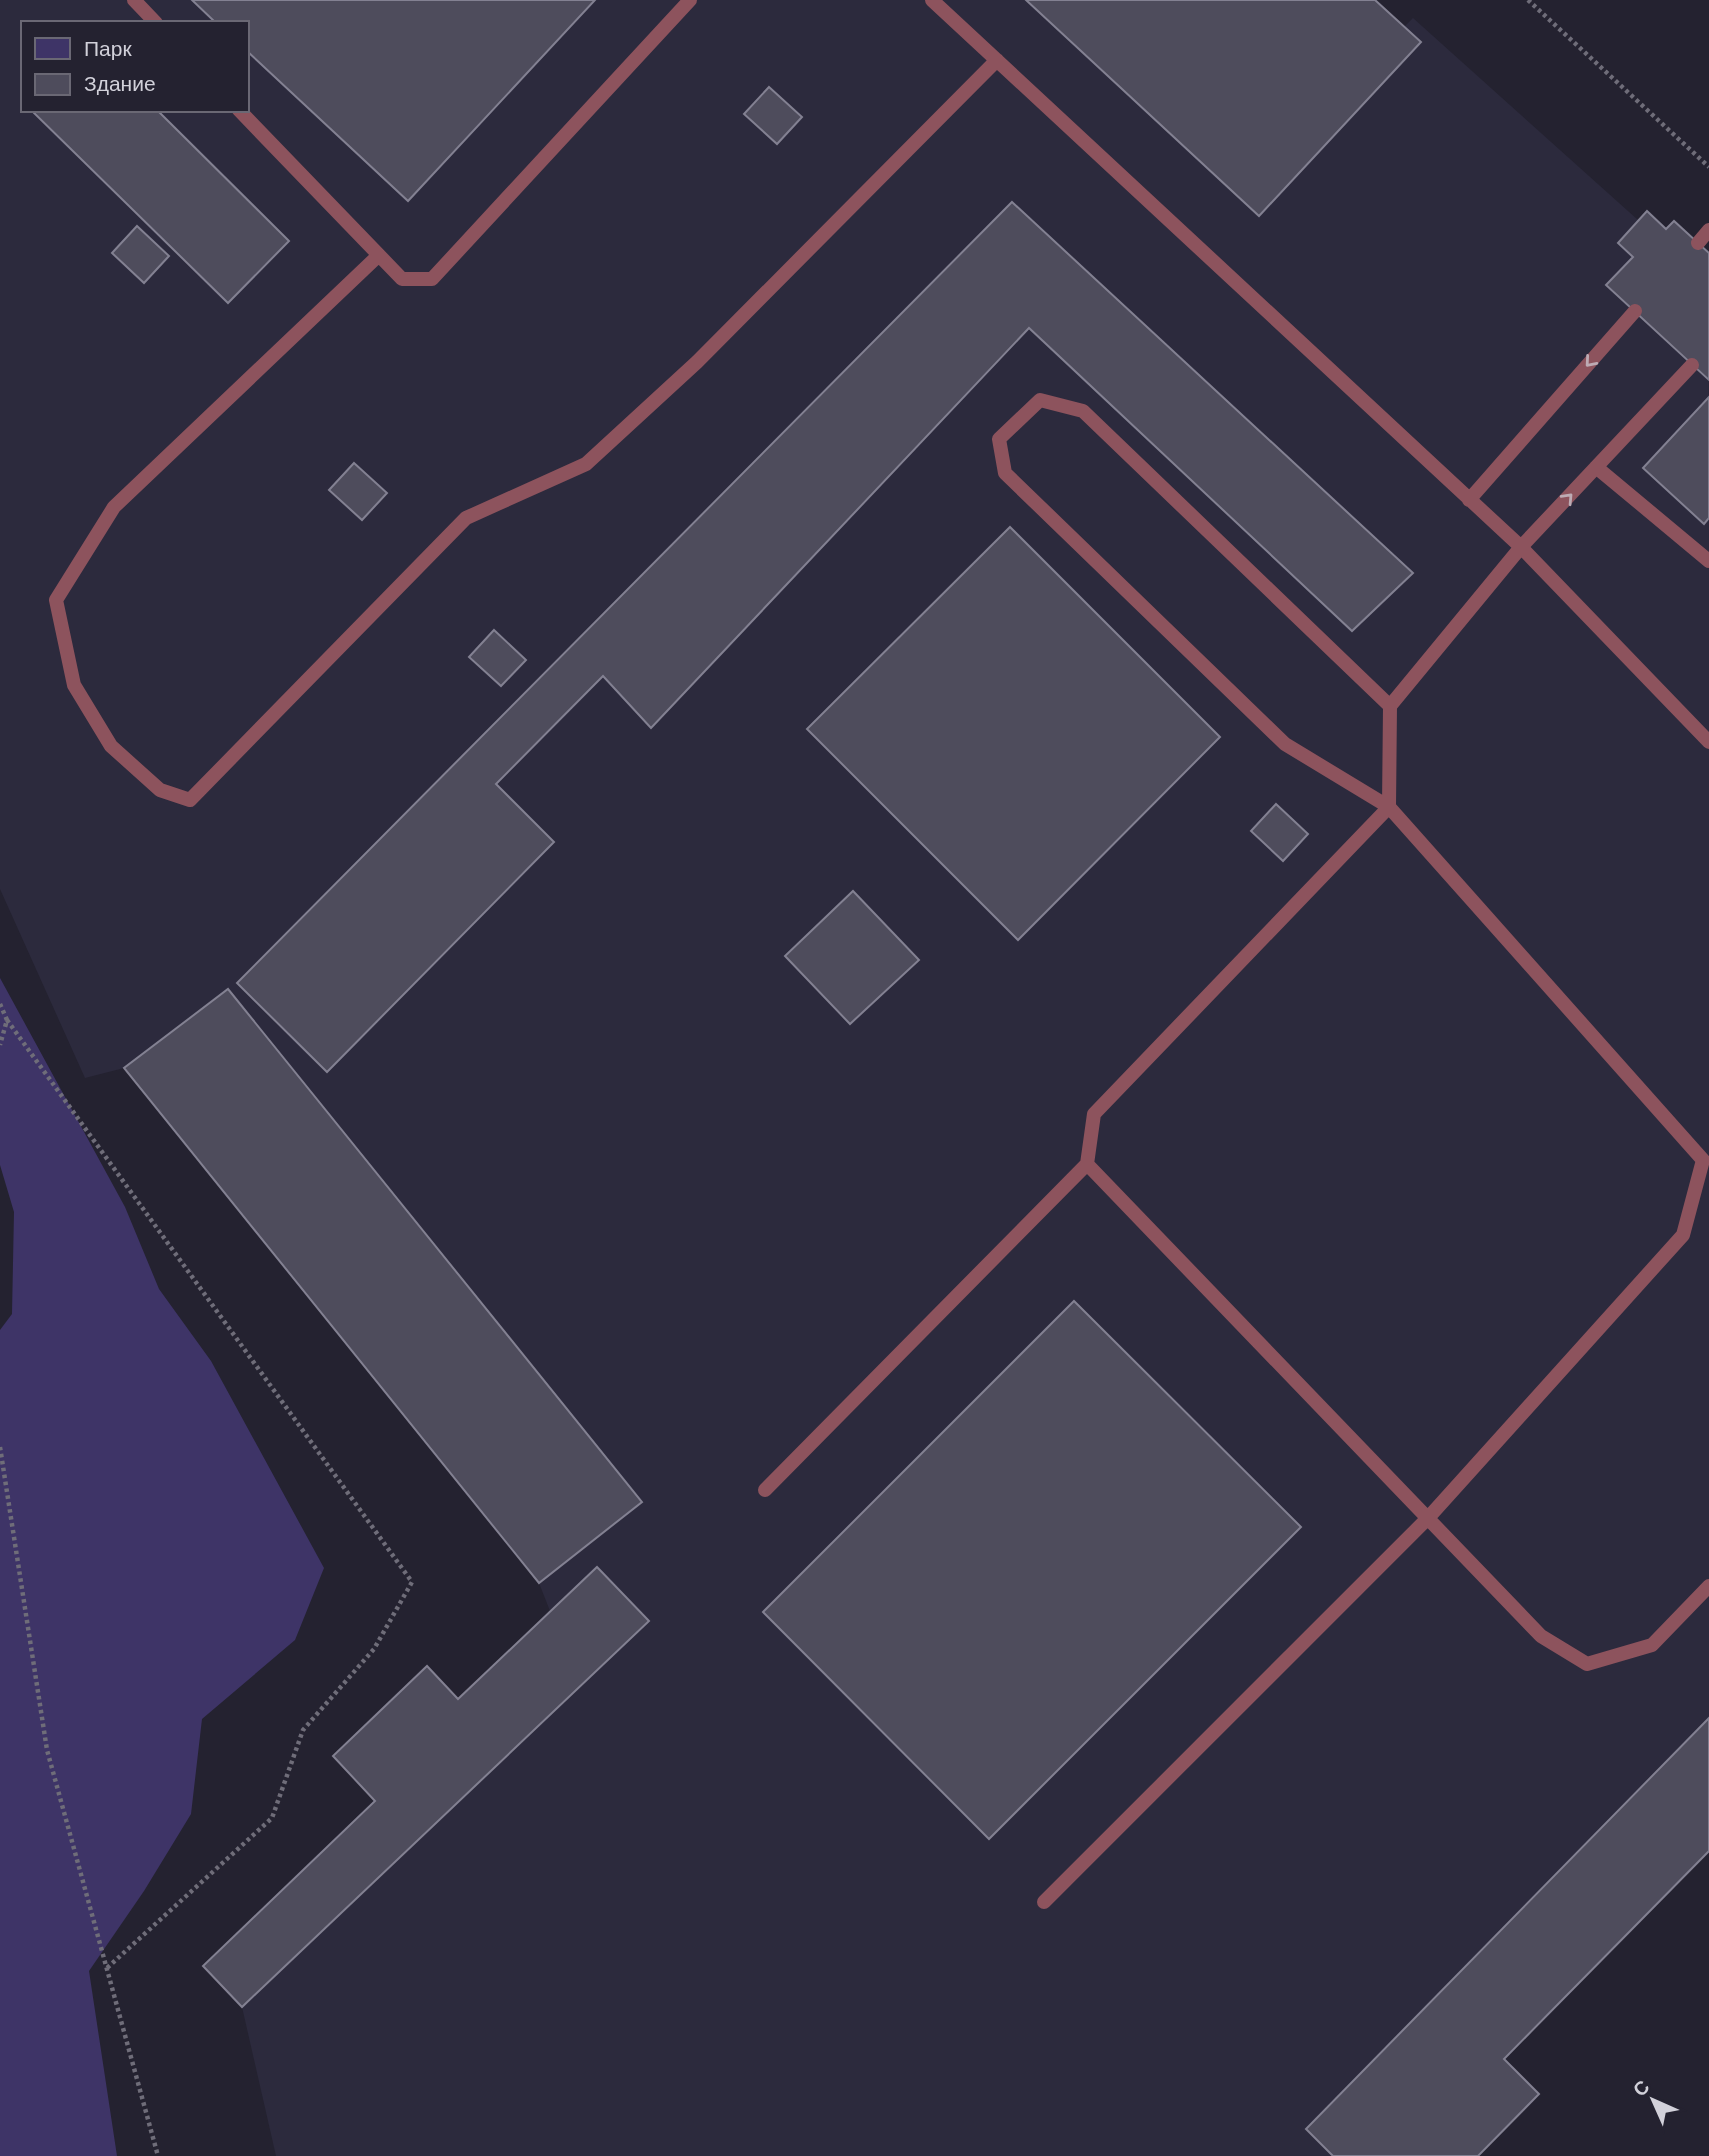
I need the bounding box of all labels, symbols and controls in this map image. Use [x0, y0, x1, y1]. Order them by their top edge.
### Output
legend [21, 21, 248, 112]
text: Парк [84, 35, 132, 60]
text: Здание [84, 70, 156, 95]
one-way arrow [1585, 354, 1598, 367]
one-way arrow [1559, 493, 1572, 506]
north arrow [1618, 2065, 1688, 2135]
text: С [1628, 2074, 1654, 2101]

